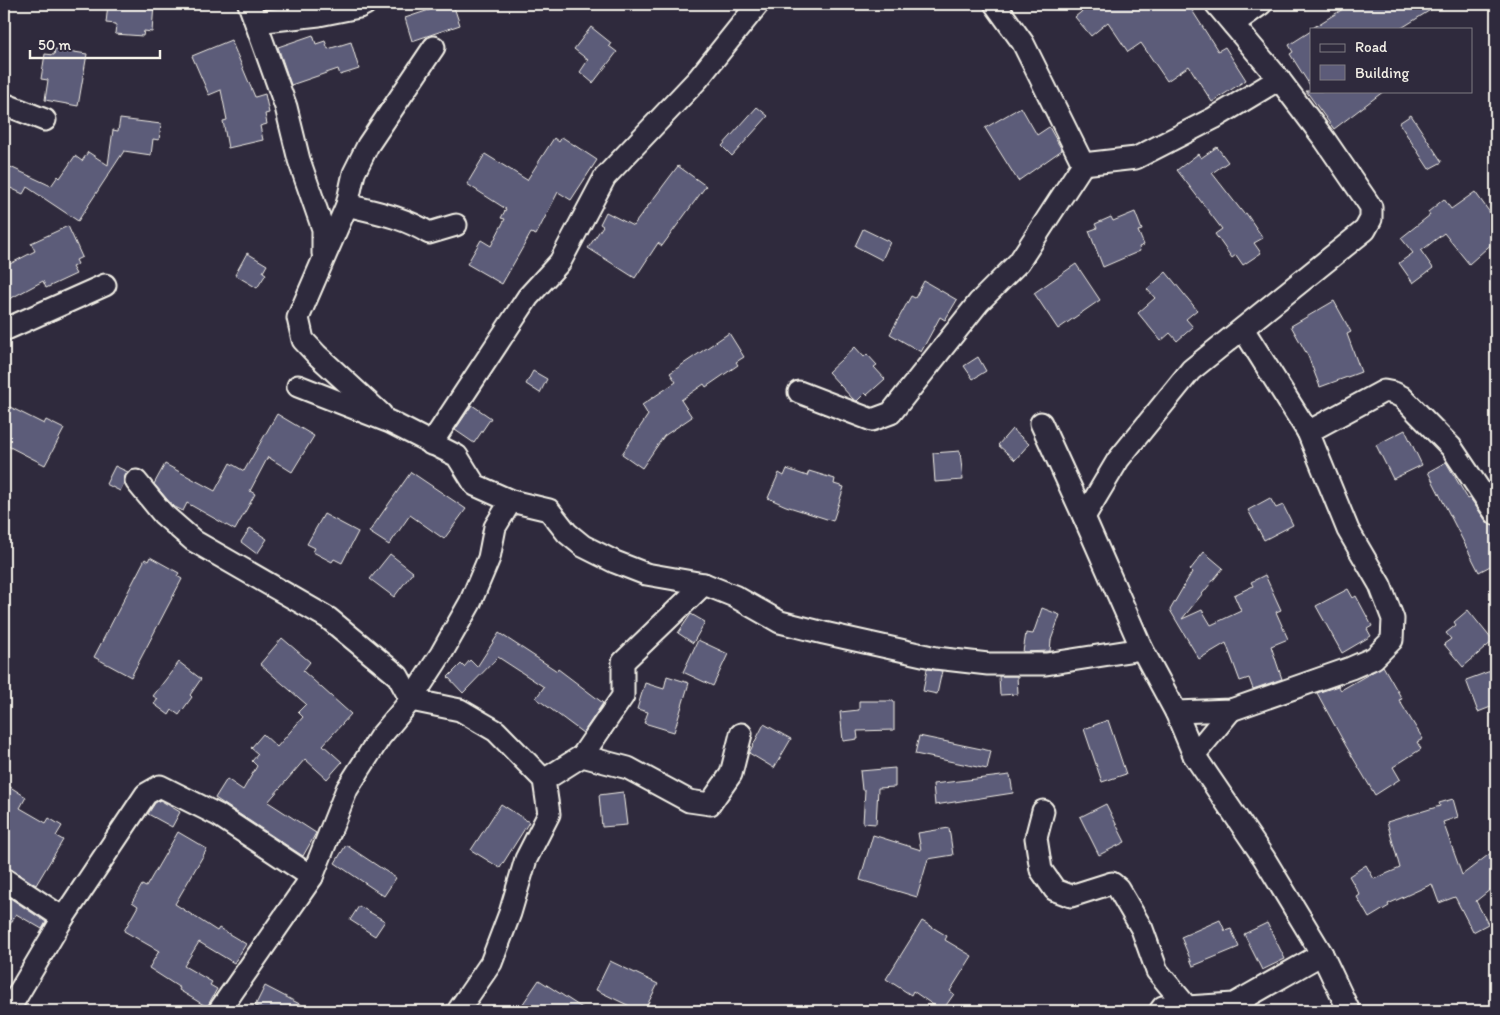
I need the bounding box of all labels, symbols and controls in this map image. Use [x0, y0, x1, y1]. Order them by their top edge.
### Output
scale bar [30, 28, 160, 60]
legend [1310, 28, 1472, 92]
text: 50 m [38, 36, 71, 54]
text: Road [1355, 38, 1388, 56]
text: Building [1355, 64, 1409, 82]

